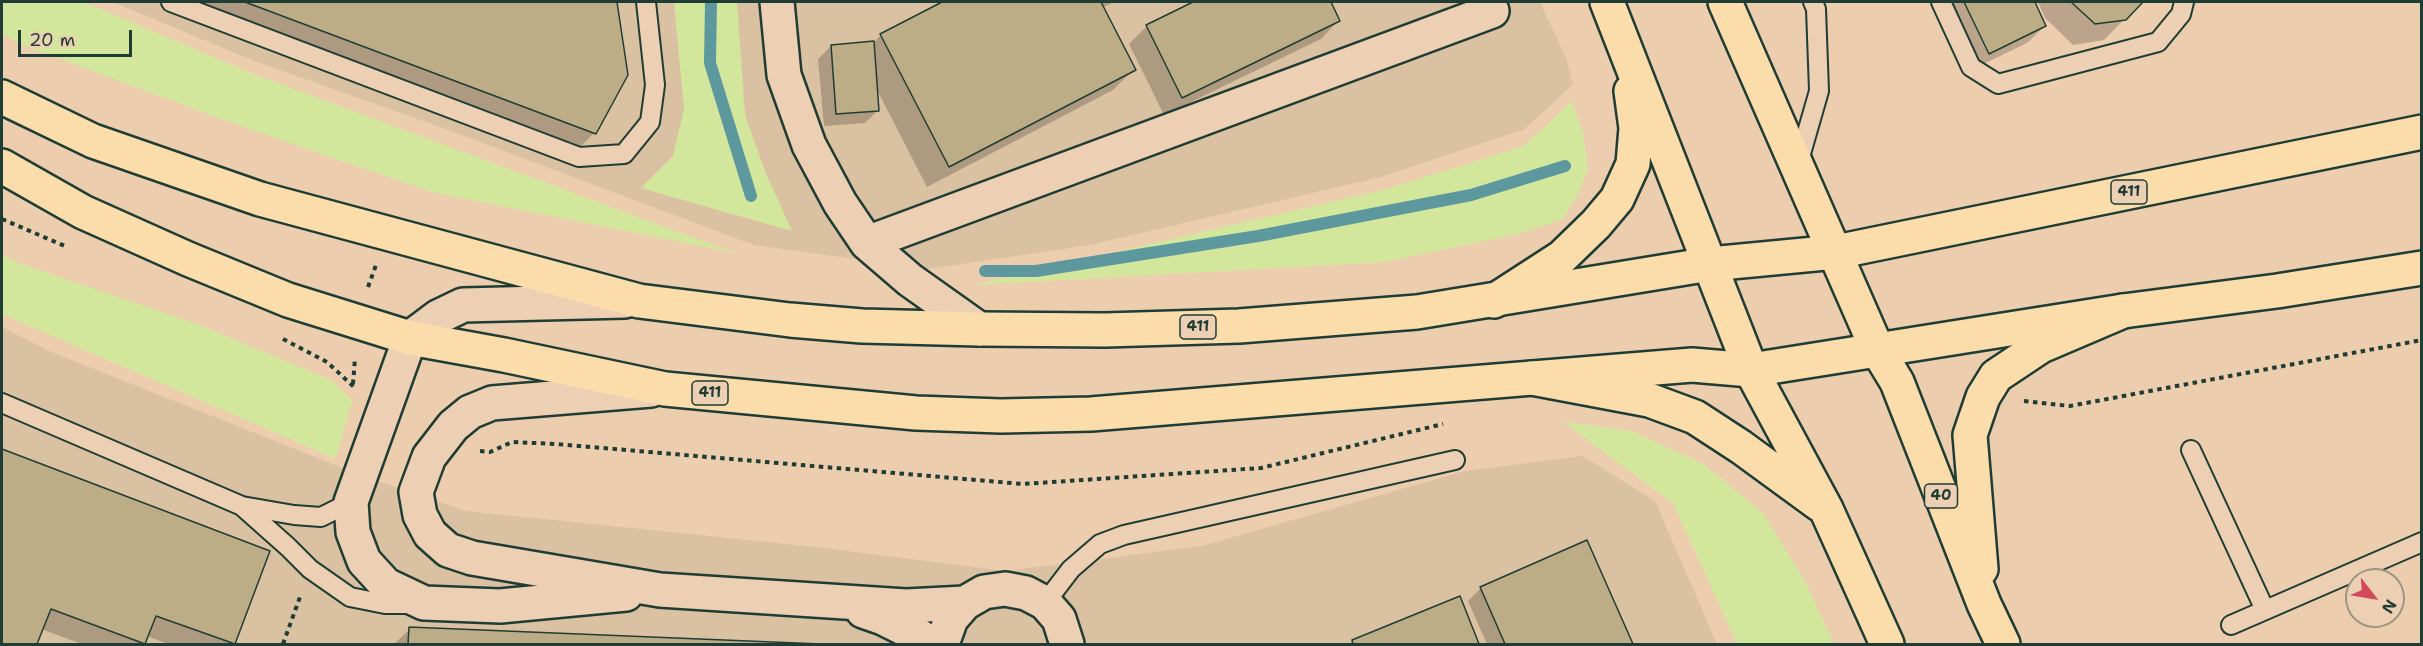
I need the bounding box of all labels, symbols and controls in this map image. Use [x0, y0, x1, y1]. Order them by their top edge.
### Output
scale bar [21, 18, 135, 56]
text: 20 m [29, 28, 75, 52]
road number: 411 [2111, 180, 2147, 204]
road number: 411 [1180, 315, 1216, 339]
road number: 411 [692, 381, 728, 405]
road number: 40 [1924, 484, 1958, 508]
north arrow [2345, 568, 2405, 628]
text: N [2377, 596, 2401, 617]

